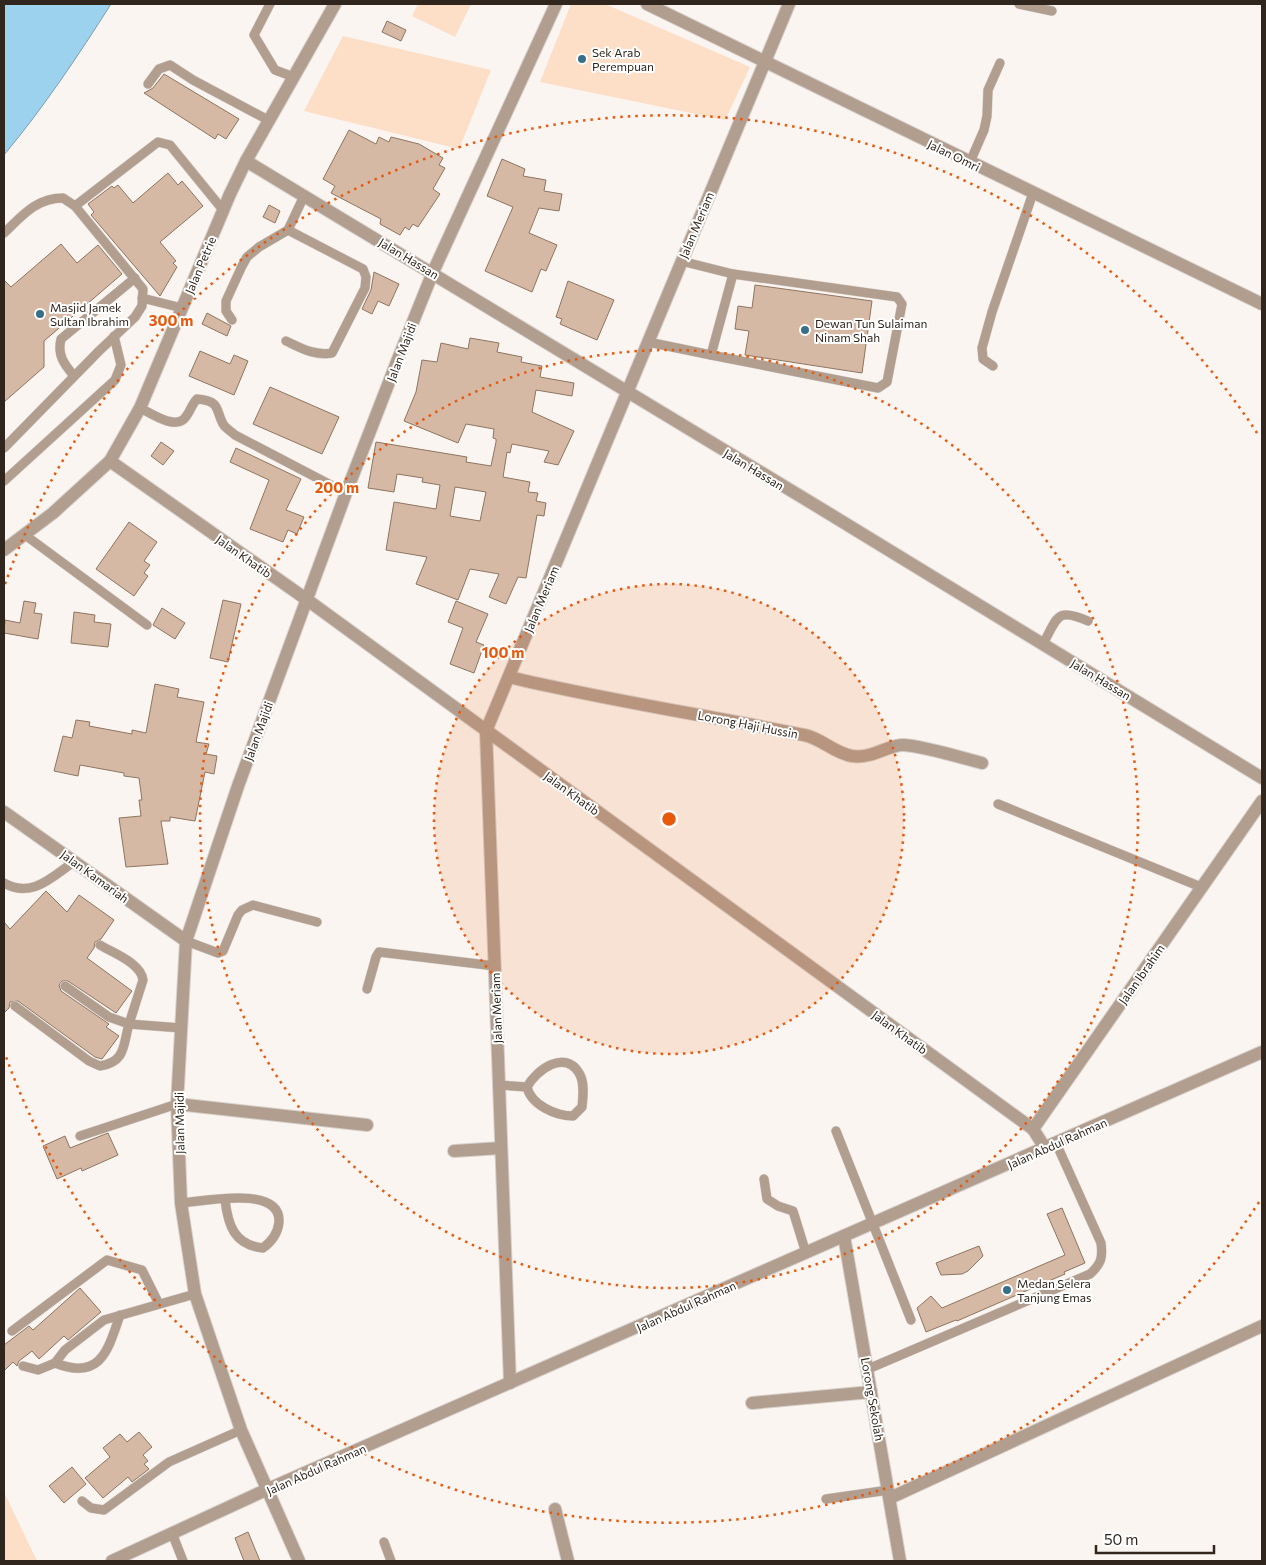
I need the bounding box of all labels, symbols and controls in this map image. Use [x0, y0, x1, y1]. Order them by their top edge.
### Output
place label: Sek Arab Perempuan [592, 45, 654, 73]
marker: Sek Arab Perempuan [576, 53, 588, 65]
street label: Jalan Omri [925, 136, 982, 175]
street label: Jalan Meriam [676, 190, 717, 261]
street label: Jalan Petrie [182, 234, 219, 296]
street label: Jalan Hassan [376, 235, 442, 282]
place label: Masjid Jamek Sultan Ibrahim [50, 300, 129, 328]
marker: Masjid Jamek Sultan Ibrahim [34, 308, 46, 320]
text: 300 m [149, 311, 193, 329]
place label: Dewan Tun Sulaiman Ninam Shah [815, 316, 927, 344]
street label: Jalan Majidi [383, 321, 420, 384]
marker: Dewan Tun Sulaiman Ninam Shah [799, 324, 811, 336]
street label: Jalan Hassan [721, 446, 787, 493]
text: 200 m [315, 478, 359, 496]
street label: Jalan Khatib [213, 532, 274, 581]
street label: Jalan Meriam [521, 564, 562, 635]
text: 100 m [482, 643, 524, 661]
street label: Jalan Hassan [1068, 656, 1134, 703]
street label: Jalan Majidi [241, 699, 276, 763]
street label: Lorong Haji Hussin [697, 707, 799, 741]
street label: Jalan Khatib [541, 768, 602, 818]
centre of rings [660, 810, 678, 828]
street label: Jalan Kamariah [58, 847, 132, 906]
street label: Jalan Ibrahim [1115, 941, 1168, 1007]
street label: Jalan Meriam [488, 972, 505, 1044]
street label: Jalan Khatib [869, 1007, 930, 1057]
street label: Jalan Majidi [171, 1092, 188, 1154]
street label: Jalan Abdul Rahman [1005, 1115, 1109, 1172]
place label: Medan Selera Tanjung Emas [1017, 1276, 1092, 1304]
street label: Jalan Abdul Rahman [634, 1278, 738, 1335]
marker: Medan Selera Tanjung Emas [1001, 1284, 1013, 1296]
street label: Lorong Sekolah [859, 1356, 887, 1442]
street label: Jalan Abdul Rahman [264, 1441, 368, 1498]
scale bar [1096, 1522, 1214, 1554]
text: 50 m [1104, 1530, 1138, 1548]

